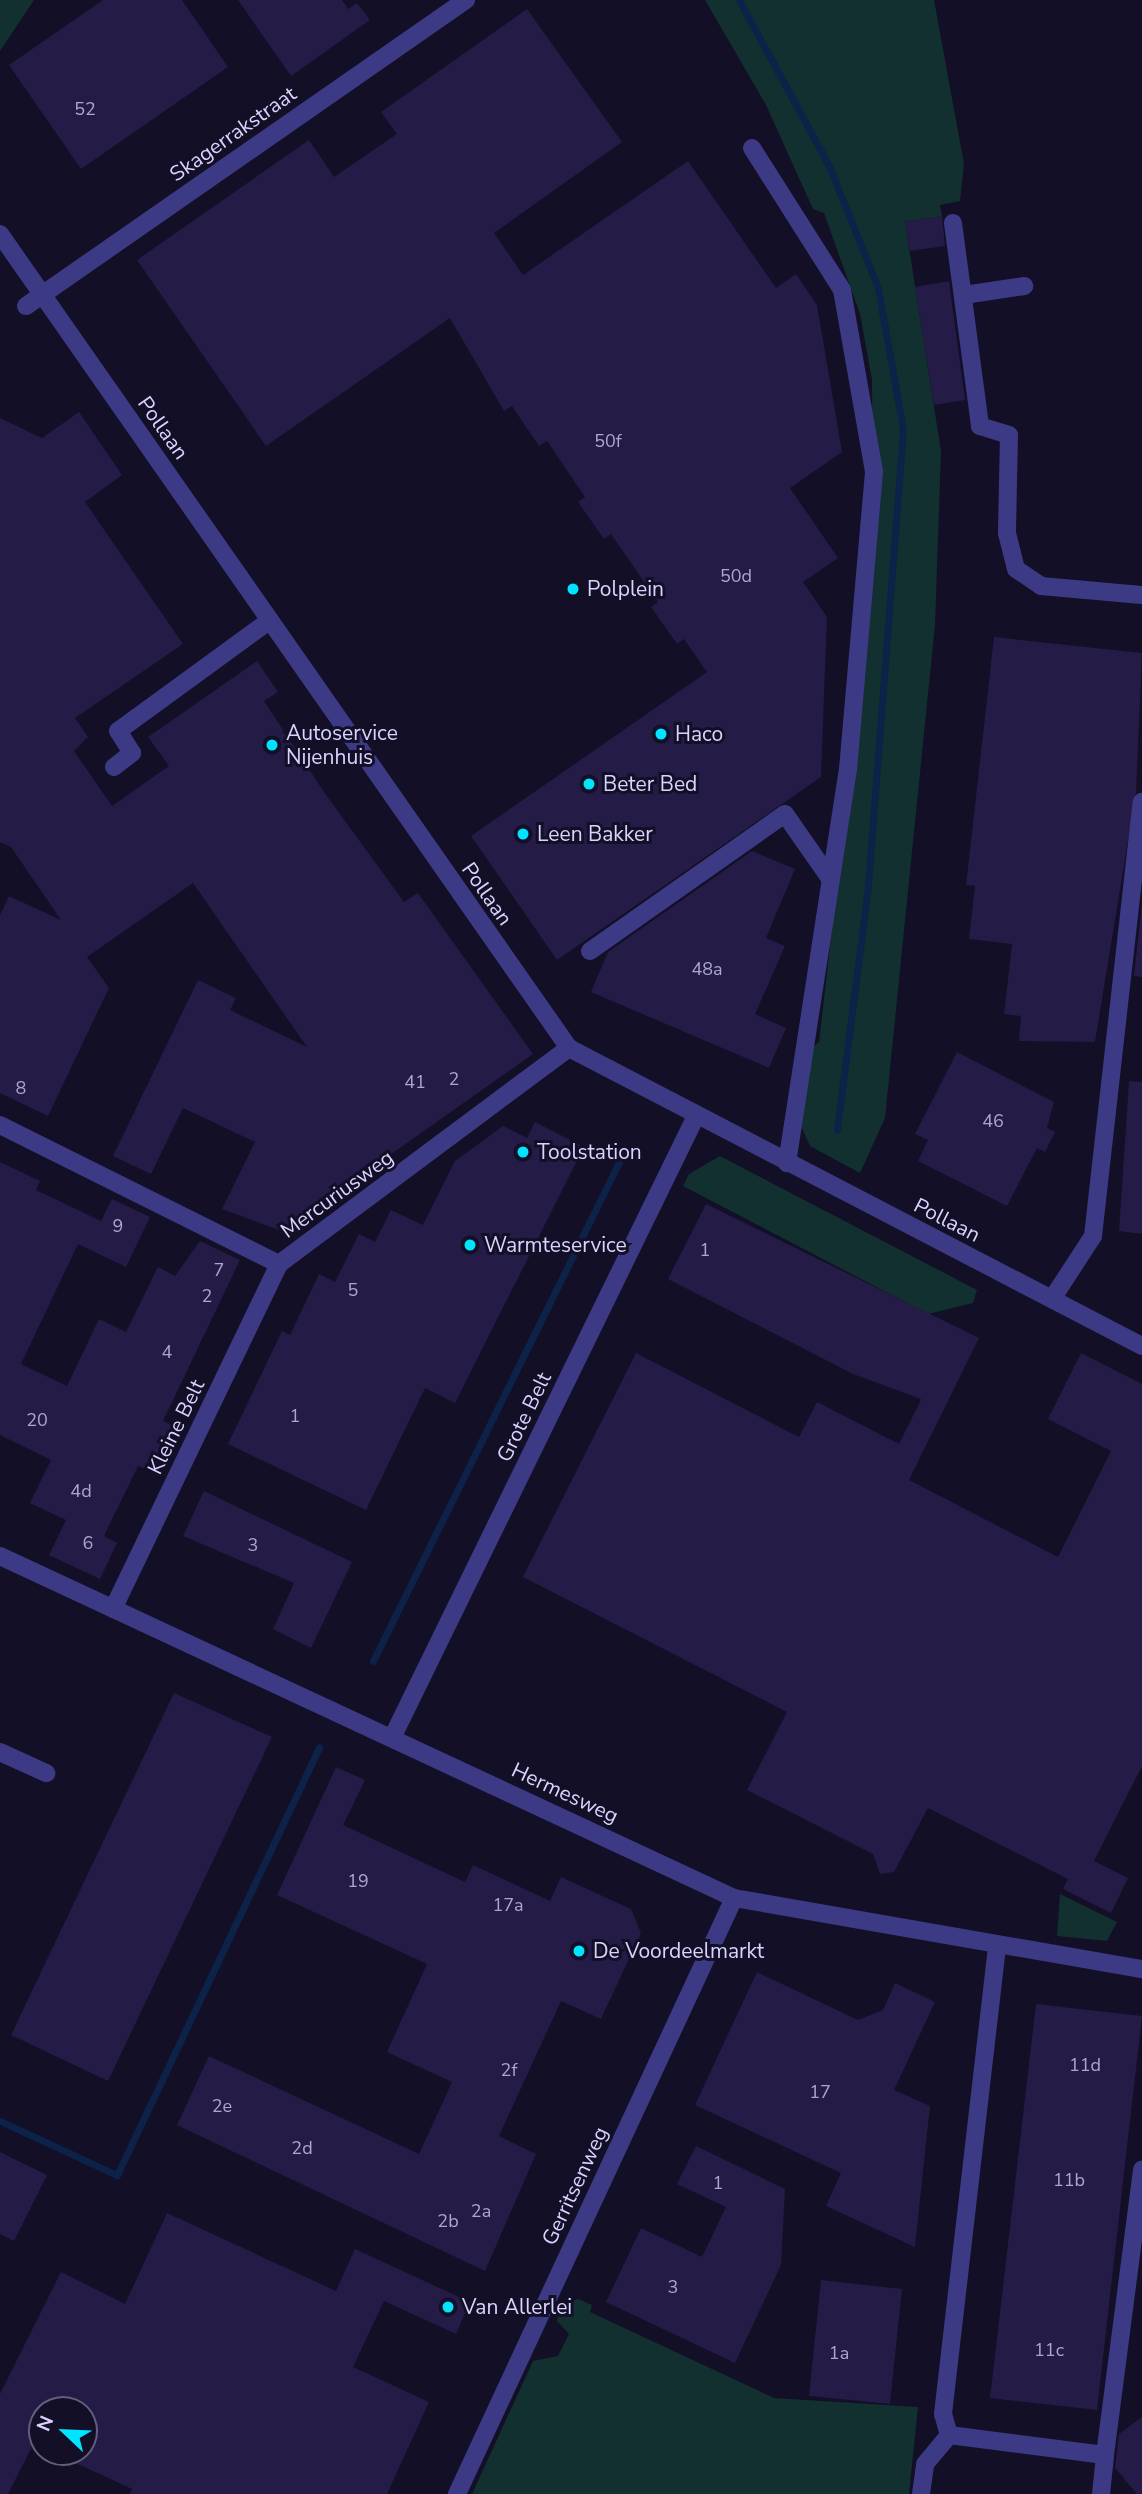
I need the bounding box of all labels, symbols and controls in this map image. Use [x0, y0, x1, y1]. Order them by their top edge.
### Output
street label: Skagerrakstraat [165, 81, 301, 187]
house number: 52 [74, 98, 96, 120]
street label: Pollaan [132, 392, 194, 464]
house number: 50f [594, 430, 622, 452]
house number: 50d [720, 565, 752, 587]
place label: Polplein [587, 576, 664, 602]
marker: Polplein [565, 581, 581, 597]
place label: Autoservice Nijenhuis [286, 720, 398, 770]
place label: Haco [675, 721, 723, 747]
marker: Haco [653, 726, 669, 742]
marker: Autoservice Nijenhuis [264, 737, 280, 753]
place label: Beter Bed [603, 771, 697, 797]
marker: Beter Bed [581, 776, 597, 792]
place label: Leen Bakker [537, 821, 653, 847]
marker: Leen Bakker [515, 826, 531, 842]
street label: Pollaan [456, 858, 518, 930]
house number: 48a [691, 958, 723, 980]
house number: 2 [449, 1068, 459, 1090]
house number: 41 [404, 1071, 426, 1093]
house number: 8 [16, 1077, 26, 1099]
house number: 46 [982, 1110, 1004, 1132]
place label: Toolstation [537, 1139, 642, 1165]
marker: Toolstation [515, 1144, 531, 1160]
street label: Mercuriusweg [276, 1145, 398, 1243]
street label: Pollaan [910, 1193, 984, 1247]
house number: 9 [113, 1215, 123, 1237]
place label: Warmteservice [484, 1232, 627, 1258]
marker: Warmteservice [462, 1237, 478, 1253]
house number: 1 [700, 1239, 710, 1261]
house number: 7 [214, 1259, 224, 1281]
house number: 5 [348, 1279, 358, 1301]
house number: 2 [202, 1285, 212, 1307]
house number: 4 [162, 1341, 172, 1363]
street label: Grote Belt [491, 1368, 557, 1466]
street label: Kleine Belt [142, 1375, 210, 1479]
house number: 1 [290, 1405, 300, 1427]
house number: 20 [26, 1409, 48, 1431]
house number: 4d [70, 1480, 92, 1502]
house number: 6 [83, 1532, 93, 1554]
house number: 3 [248, 1534, 258, 1556]
street label: Hermesweg [508, 1757, 622, 1829]
house number: 19 [347, 1870, 369, 1892]
house number: 17a [492, 1894, 524, 1916]
place label: De Voordeelmarkt [593, 1938, 764, 1964]
marker: De Voordeelmarkt [571, 1943, 587, 1959]
house number: 11d [1069, 2054, 1101, 2076]
house number: 2f [501, 2059, 517, 2081]
house number: 17 [809, 2081, 831, 2103]
house number: 2e [212, 2095, 232, 2117]
street label: Gerritsenweg [537, 2123, 613, 2249]
house number: 2d [291, 2137, 313, 2159]
house number: 11b [1053, 2169, 1085, 2191]
house number: 1 [713, 2172, 723, 2194]
house number: 2a [471, 2200, 491, 2222]
house number: 2b [437, 2210, 459, 2232]
house number: 3 [668, 2276, 678, 2298]
place label: Van Allerlei [462, 2294, 572, 2320]
marker: Van Allerlei [440, 2299, 456, 2315]
house number: 11c [1034, 2339, 1064, 2361]
house number: 1a [829, 2342, 849, 2364]
north arrow [28, 2396, 98, 2466]
text: N [31, 2412, 60, 2435]

